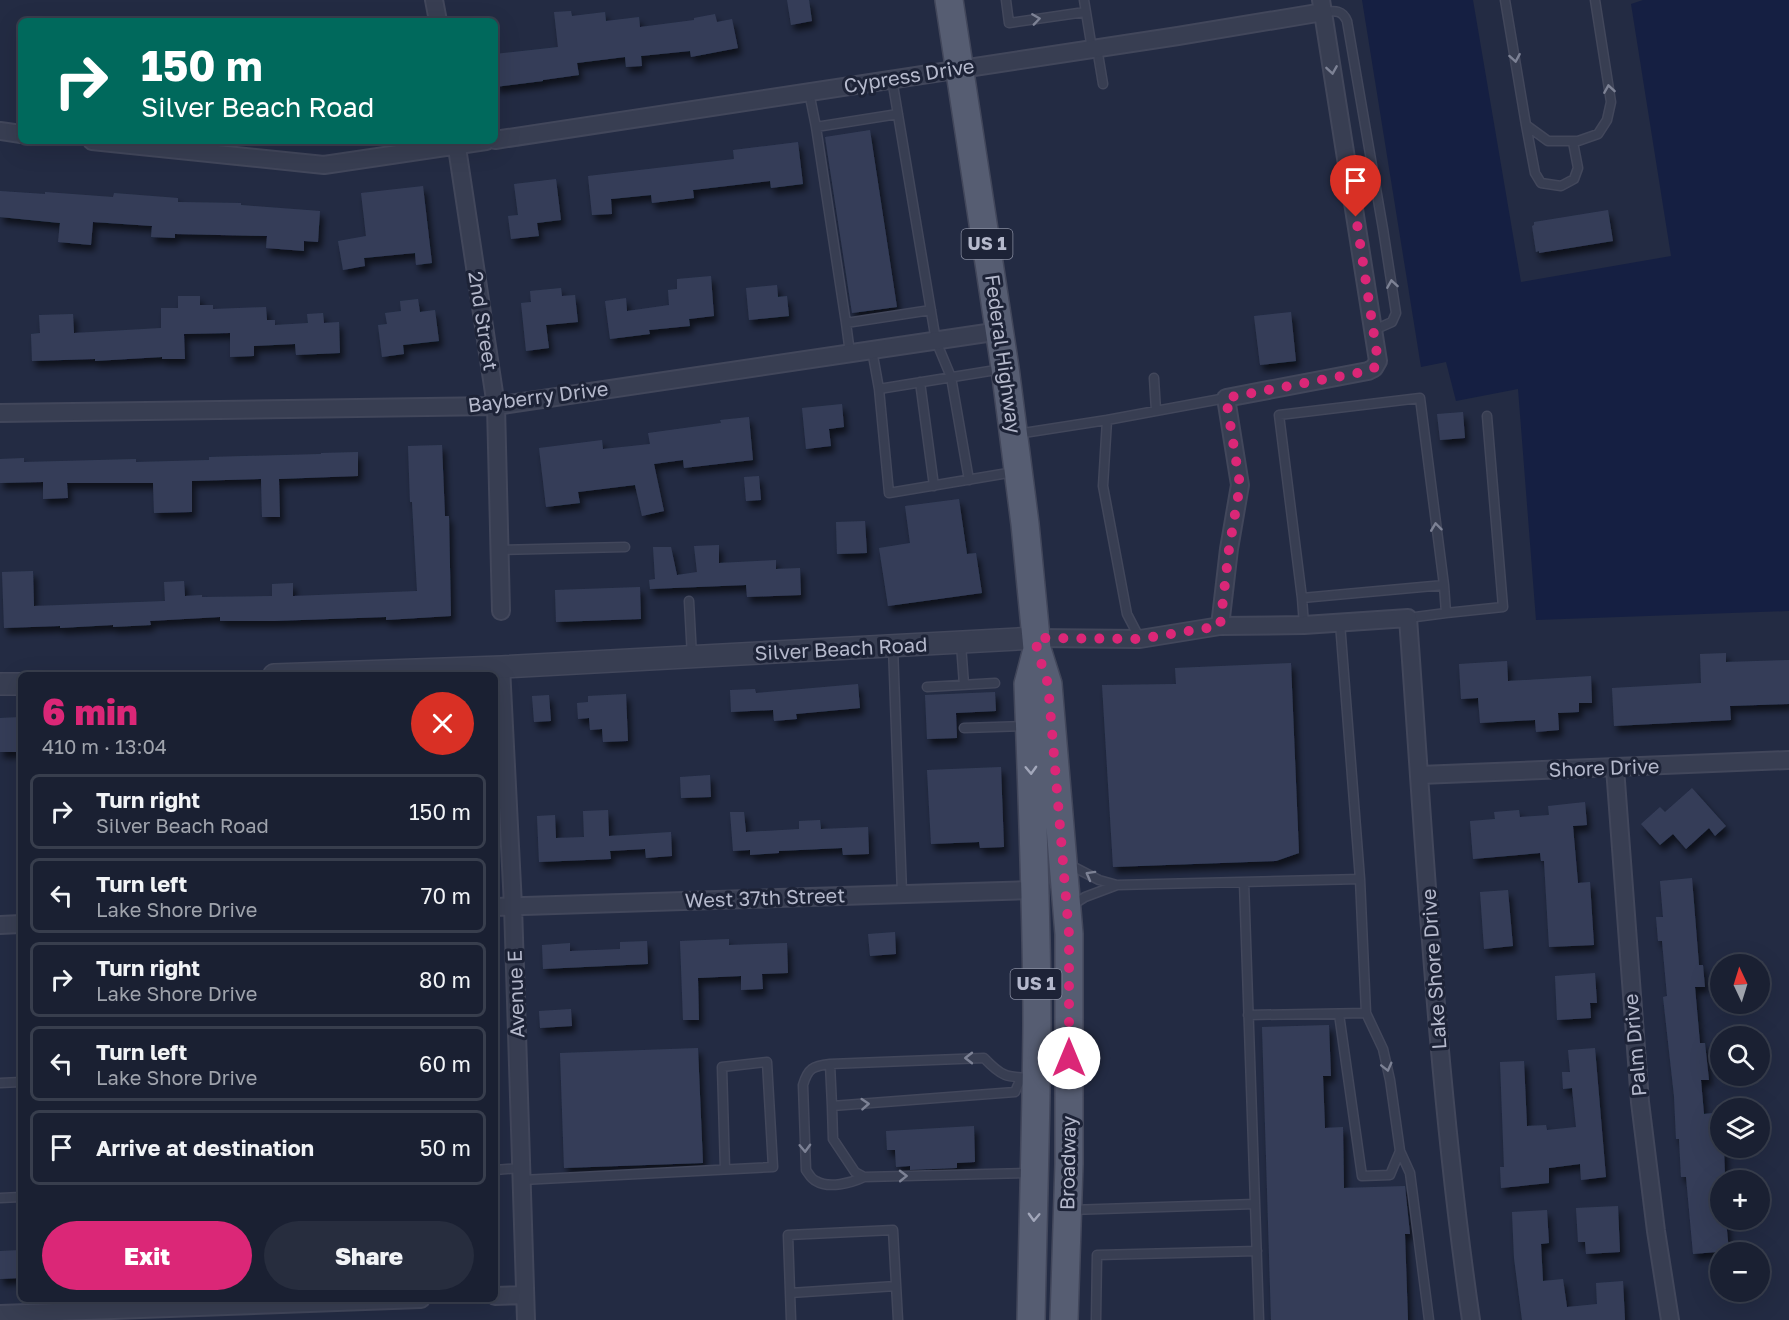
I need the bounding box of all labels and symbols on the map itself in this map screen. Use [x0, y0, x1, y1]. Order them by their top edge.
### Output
one-way arrow [1031, 13, 1041, 25]
one-way arrow [1508, 52, 1521, 62]
street label: Cypress Drive [842, 53, 976, 97]
one-way arrow [1325, 64, 1338, 74]
one-way arrow [1603, 84, 1616, 94]
pin [1330, 155, 1381, 217]
road number: US 1 [962, 229, 1012, 259]
street label: 2nd Street [464, 269, 504, 372]
street label: Federal Highway [981, 273, 1027, 435]
one-way arrow [1386, 280, 1399, 290]
street label: Bayberry Drive [466, 375, 610, 417]
one-way arrow [1431, 522, 1443, 531]
street label: Silver Beach Road [754, 631, 928, 665]
street label: Shore Drive [1548, 753, 1660, 781]
one-way arrow [1024, 765, 1037, 774]
one-way arrow [1085, 871, 1096, 882]
street label: West 37th Street [684, 882, 846, 912]
street label: Lake Shore Drive [1415, 888, 1451, 1050]
street label: Avenue E [501, 950, 529, 1038]
north arrow [1710, 954, 1770, 1014]
road number: US 1 [1010, 969, 1062, 999]
street label: Palm Drive [1618, 993, 1650, 1097]
position arrow [1037, 1026, 1101, 1090]
one-way arrow [965, 1052, 974, 1064]
one-way arrow [1380, 1062, 1393, 1072]
one-way arrow [861, 1098, 870, 1111]
street label: Broadway [1054, 1116, 1080, 1210]
one-way arrow [799, 1143, 812, 1152]
one-way arrow [899, 1170, 908, 1182]
one-way arrow [1028, 1212, 1040, 1221]

